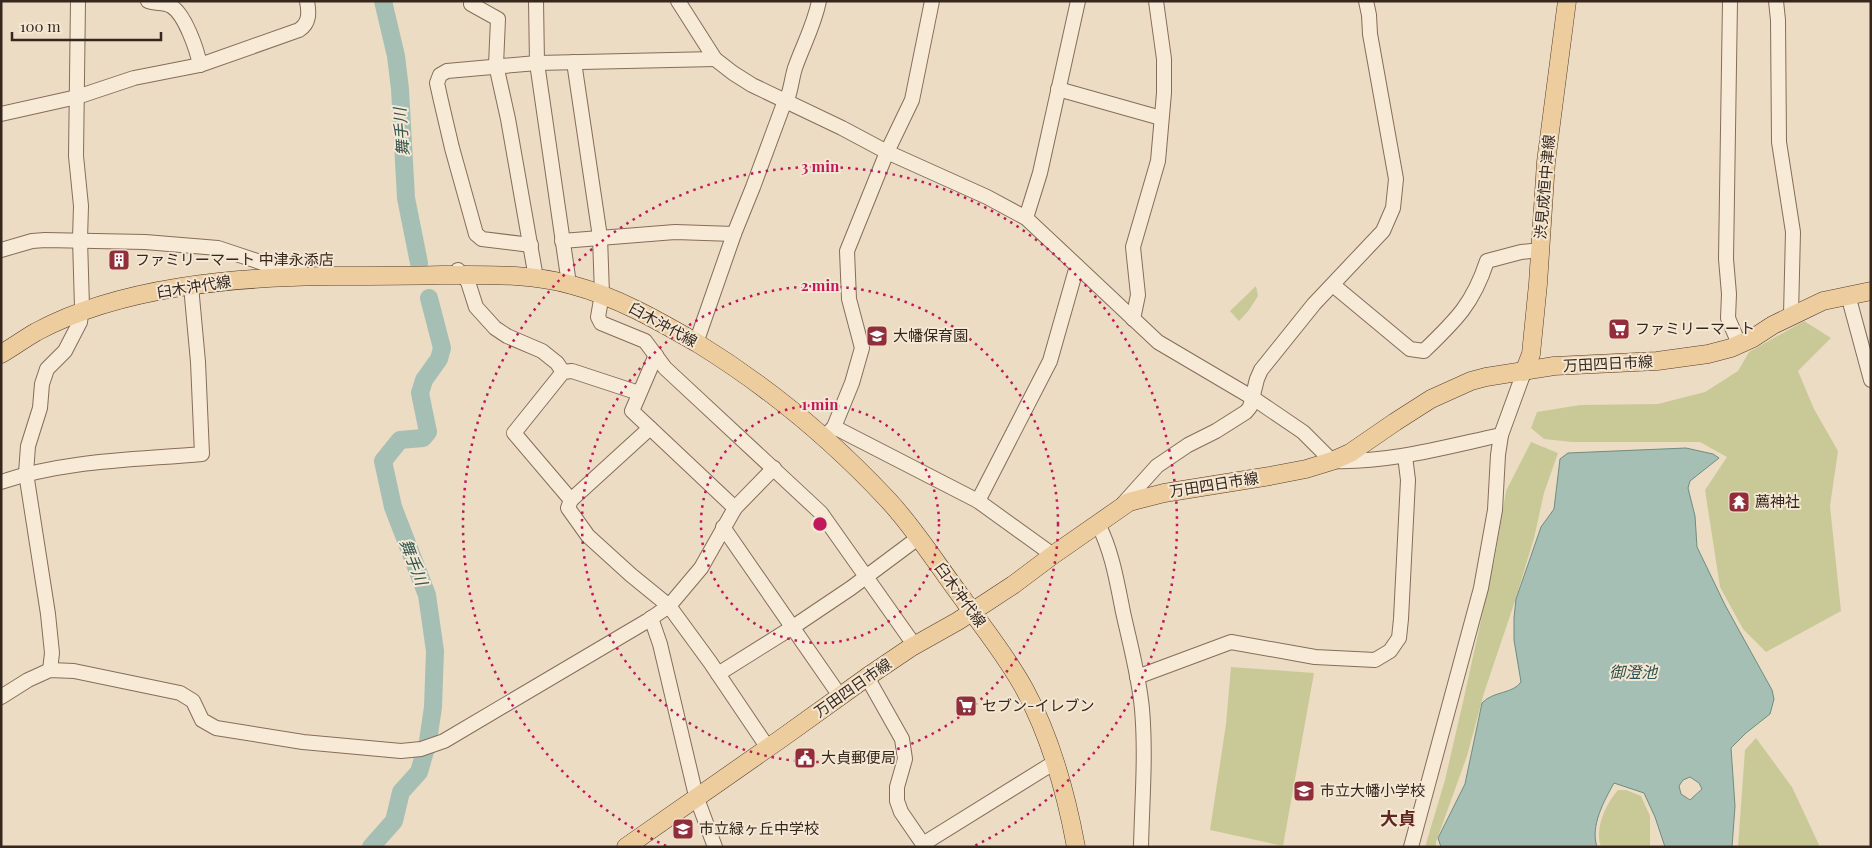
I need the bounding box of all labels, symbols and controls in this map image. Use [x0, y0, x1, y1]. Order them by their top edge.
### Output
scale bar [12, 10, 161, 42]
text: 100 m [20, 16, 61, 36]
water label: 舞手川 [388, 105, 413, 157]
street label: 渋見成恒中津線 [1529, 134, 1559, 240]
text: 3 min [801, 156, 840, 176]
building icon: ファミリーマート 中津永添店 [107, 248, 131, 272]
place label: ファミリーマート 中津永添店 [135, 249, 334, 269]
street label: 臼木沖代線 [155, 270, 232, 302]
text: 2 min [801, 275, 840, 295]
street label: 臼木沖代線 [626, 297, 701, 351]
supermarket icon: ファミリーマート [1607, 317, 1631, 341]
place label: ファミリーマート [1635, 318, 1755, 338]
school or university icon: 大幡保育園 [865, 324, 889, 348]
place label: 大幡保育園 [893, 325, 968, 345]
street label: 万田四日市線 [1562, 351, 1653, 375]
text: 1 min [802, 394, 839, 414]
street label: 万田四日市線 [1168, 467, 1260, 501]
temple icon: 薦神社 [1727, 490, 1751, 514]
place label: 薦神社 [1755, 491, 1800, 511]
centre of rings [811, 515, 829, 533]
water label: 舞手川 [396, 536, 434, 590]
street label: 臼木沖代線 [931, 558, 991, 631]
street label: 万田四日市線 [810, 653, 895, 721]
water label: 御澄池 [1609, 661, 1659, 682]
supermarket icon: セブン-イレブン [954, 694, 978, 718]
place label: セブン-イレブン [982, 695, 1095, 715]
public building icon: 大貞郵便局 [793, 746, 817, 770]
place label: 大貞郵便局 [821, 747, 896, 767]
school or university icon: 市立大幡小学校 [1292, 779, 1316, 803]
place label: 市立大幡小学校 [1320, 780, 1425, 800]
district label: 大貞 [1380, 806, 1416, 830]
school or university icon: 市立緑ヶ丘中学校 [671, 817, 695, 841]
place label: 市立緑ヶ丘中学校 [699, 818, 819, 838]

